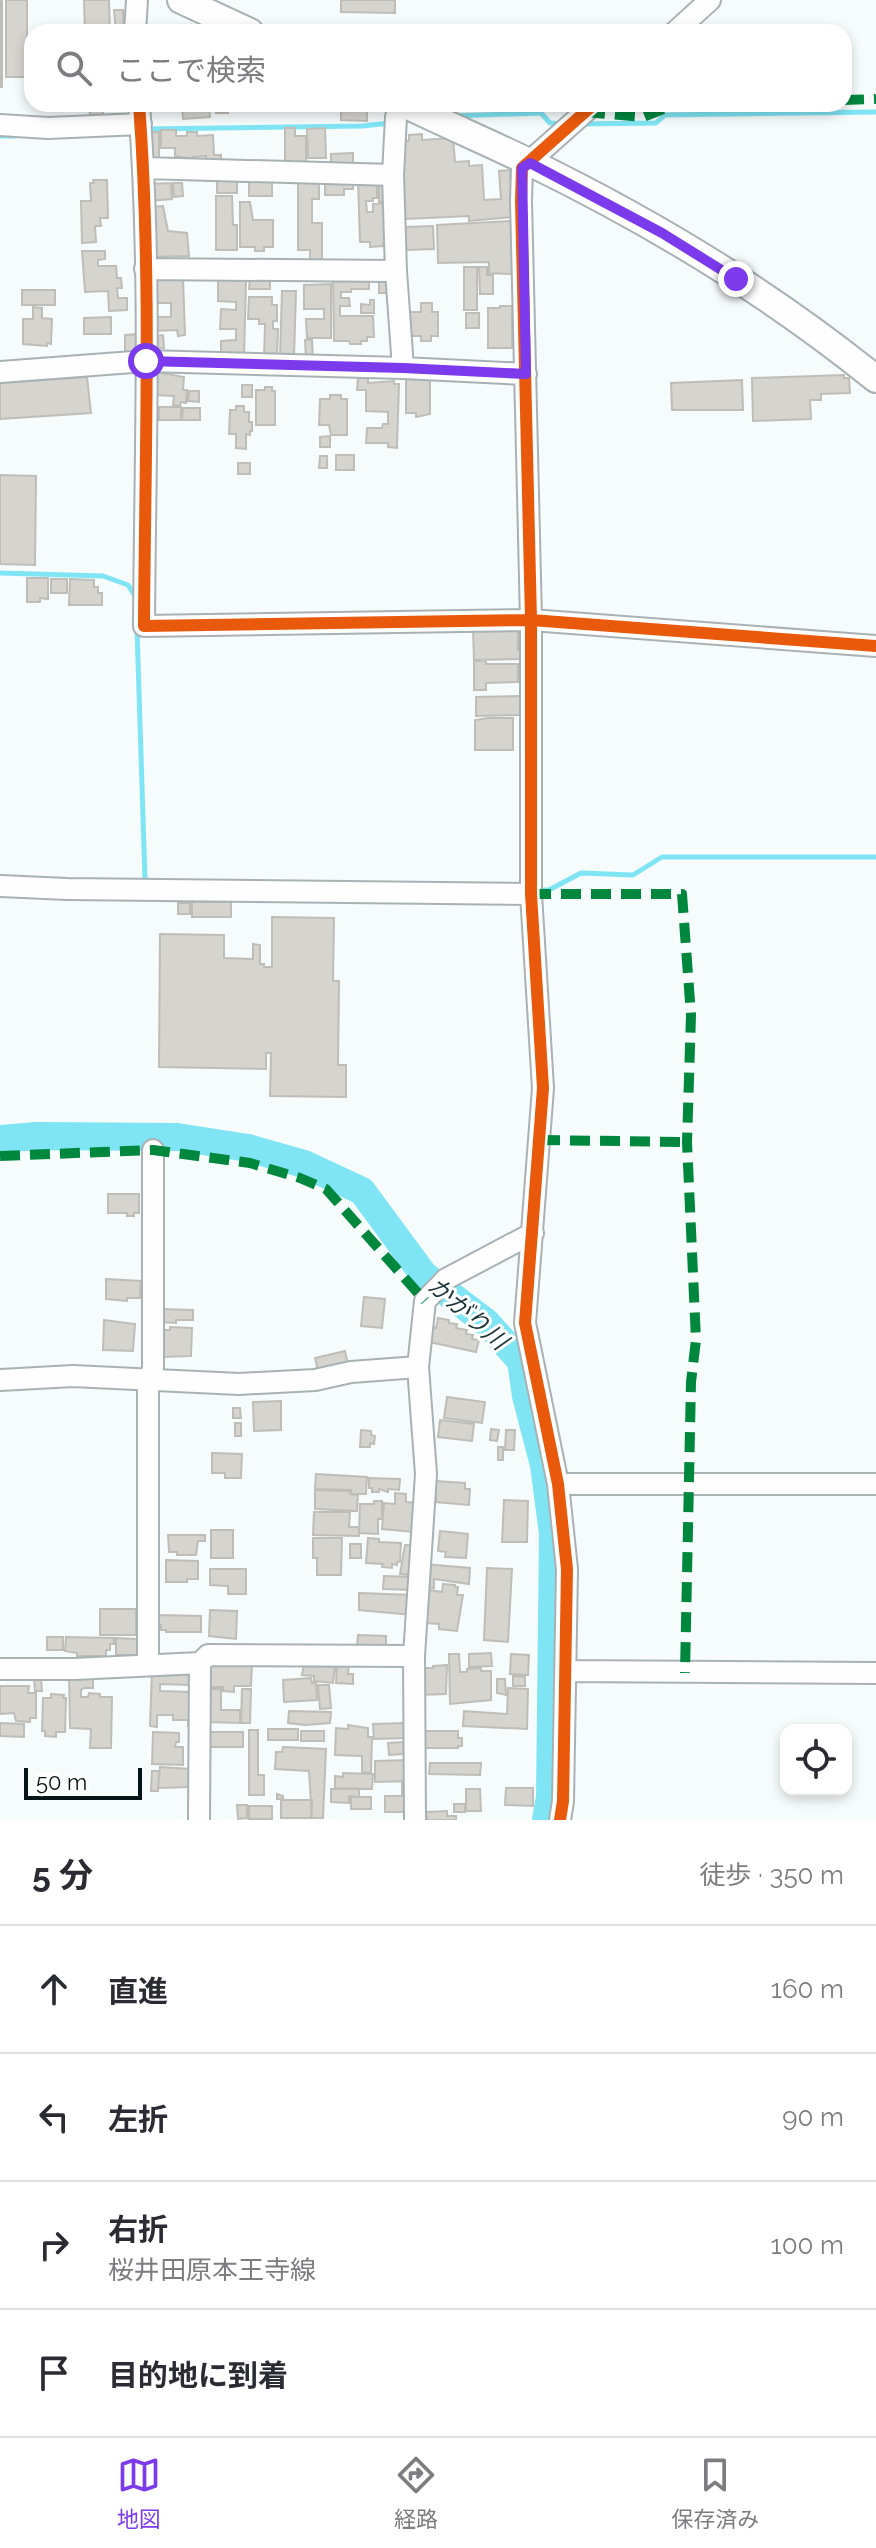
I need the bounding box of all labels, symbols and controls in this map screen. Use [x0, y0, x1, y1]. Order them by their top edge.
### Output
search box [24, 24, 852, 112]
icon: search [52, 46, 96, 90]
text: ここで検索 [116, 53, 266, 88]
route end [718, 261, 754, 297]
route start [128, 343, 164, 379]
water label: かがり川 [422, 1271, 516, 1357]
map controls [780, 1724, 852, 1796]
button: locate [780, 1724, 852, 1796]
scale bar [24, 1764, 142, 1800]
text: 50 m [36, 1769, 87, 1795]
text: 5 分 [32, 1855, 93, 1895]
text: 徒歩 · 350 m [699, 1860, 844, 1890]
icon: ahead [32, 1967, 76, 2011]
text: 直進 [108, 1974, 168, 2009]
text: 160 m [771, 1974, 844, 2004]
icon: left [32, 2095, 76, 2139]
text: 左折 [108, 2102, 168, 2137]
text: 90 m [782, 2102, 844, 2132]
text: 右折 [108, 2212, 168, 2247]
icon: right [32, 2223, 76, 2267]
text: 100 m [771, 2230, 844, 2260]
text: 桜井田原本王寺線 [108, 2255, 316, 2285]
icon: arrive [32, 2351, 76, 2395]
text: 目的地に到着 [108, 2358, 288, 2393]
tab: 地図 [117, 2453, 161, 2533]
tab: 経路 [394, 2453, 438, 2533]
tab: 保存済み [671, 2453, 759, 2533]

